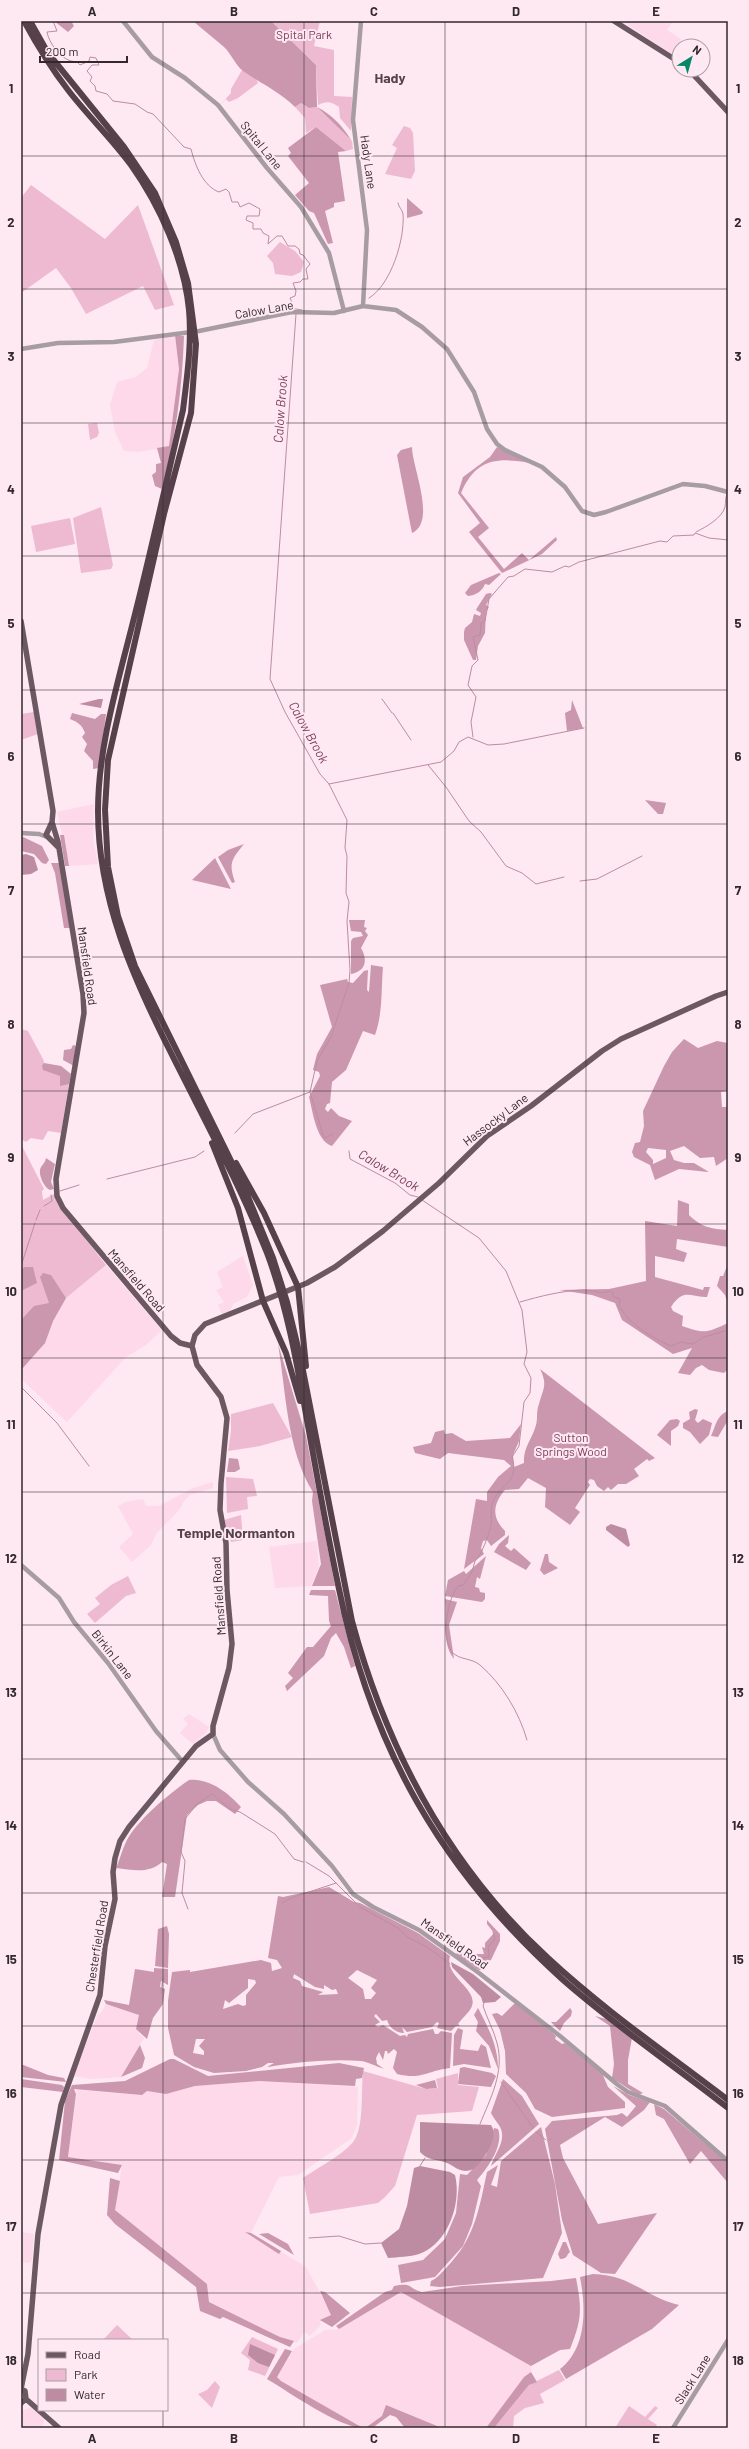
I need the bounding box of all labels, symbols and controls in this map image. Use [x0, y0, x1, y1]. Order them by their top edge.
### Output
text: A [88, 3, 97, 19]
text: B [230, 3, 238, 19]
text: C [370, 3, 378, 19]
text: D [512, 3, 520, 19]
text: E [652, 3, 660, 19]
park label: Spital Park [276, 27, 332, 41]
scale bar [40, 38, 127, 64]
north arrow [671, 38, 711, 78]
text: N [690, 42, 704, 57]
text: 200 m [46, 44, 78, 58]
district label: Hady [374, 69, 406, 86]
text: 1 [9, 80, 13, 96]
text: 1 [736, 80, 740, 96]
street label: Spital Lane [238, 118, 286, 172]
street label: Hady Lane [358, 134, 380, 190]
text: 2 [7, 214, 15, 230]
text: 2 [734, 214, 742, 230]
street label: Calow Lane [234, 297, 294, 321]
text: 3 [7, 348, 15, 364]
text: 3 [734, 348, 742, 364]
water label: Calow Brook [270, 374, 290, 443]
text: 4 [7, 481, 15, 497]
text: 4 [734, 481, 742, 497]
text: 5 [7, 615, 15, 631]
text: 5 [734, 615, 742, 631]
water label: Calow Brook [286, 698, 333, 766]
text: 6 [8, 748, 15, 764]
text: 6 [735, 748, 742, 764]
text: 7 [8, 882, 15, 898]
text: 7 [735, 882, 742, 898]
street label: Mansfield Road [76, 926, 100, 1006]
text: 8 [7, 1016, 15, 1032]
text: 8 [734, 1016, 742, 1032]
street label: Hassocky Lane [460, 1090, 530, 1148]
water label: Calow Brook [356, 1146, 423, 1195]
text: 9 [8, 1149, 15, 1165]
text: 9 [735, 1149, 742, 1165]
street label: Mansfield Road [106, 1246, 168, 1314]
text: 10 [5, 1283, 17, 1299]
text: 10 [732, 1283, 744, 1299]
text: 11 [6, 1416, 16, 1432]
text: 11 [733, 1416, 743, 1432]
park label: Sutton Springs Wood [535, 1430, 607, 1458]
district label: Temple Normanton [177, 1524, 295, 1541]
text: 12 [5, 1550, 17, 1566]
text: 12 [732, 1550, 744, 1566]
street label: Mansfield Road [208, 1556, 228, 1636]
street label: Birkin Lane [89, 1627, 137, 1681]
text: 13 [5, 1684, 17, 1700]
text: 13 [732, 1684, 744, 1700]
text: 14 [5, 1817, 17, 1833]
text: 14 [732, 1817, 744, 1833]
street label: Chesterfield Road [82, 1899, 110, 1993]
street label: Mansfield Road [419, 1915, 491, 1971]
text: 15 [5, 1951, 17, 1967]
text: 15 [732, 1951, 744, 1967]
text: 16 [5, 2085, 17, 2101]
text: 16 [732, 2085, 744, 2101]
text: 17 [5, 2218, 17, 2234]
text: 17 [732, 2218, 744, 2234]
legend [38, 2339, 168, 2411]
text: Road [74, 2347, 101, 2361]
street label: Slack Lane [671, 2351, 713, 2407]
text: 18 [5, 2352, 17, 2368]
text: 18 [732, 2352, 744, 2368]
text: Park [74, 2367, 98, 2381]
text: Water [74, 2387, 106, 2401]
text: A [88, 2430, 97, 2446]
text: B [230, 2430, 238, 2446]
text: C [370, 2430, 378, 2446]
text: D [512, 2430, 520, 2446]
text: E [652, 2430, 660, 2446]

